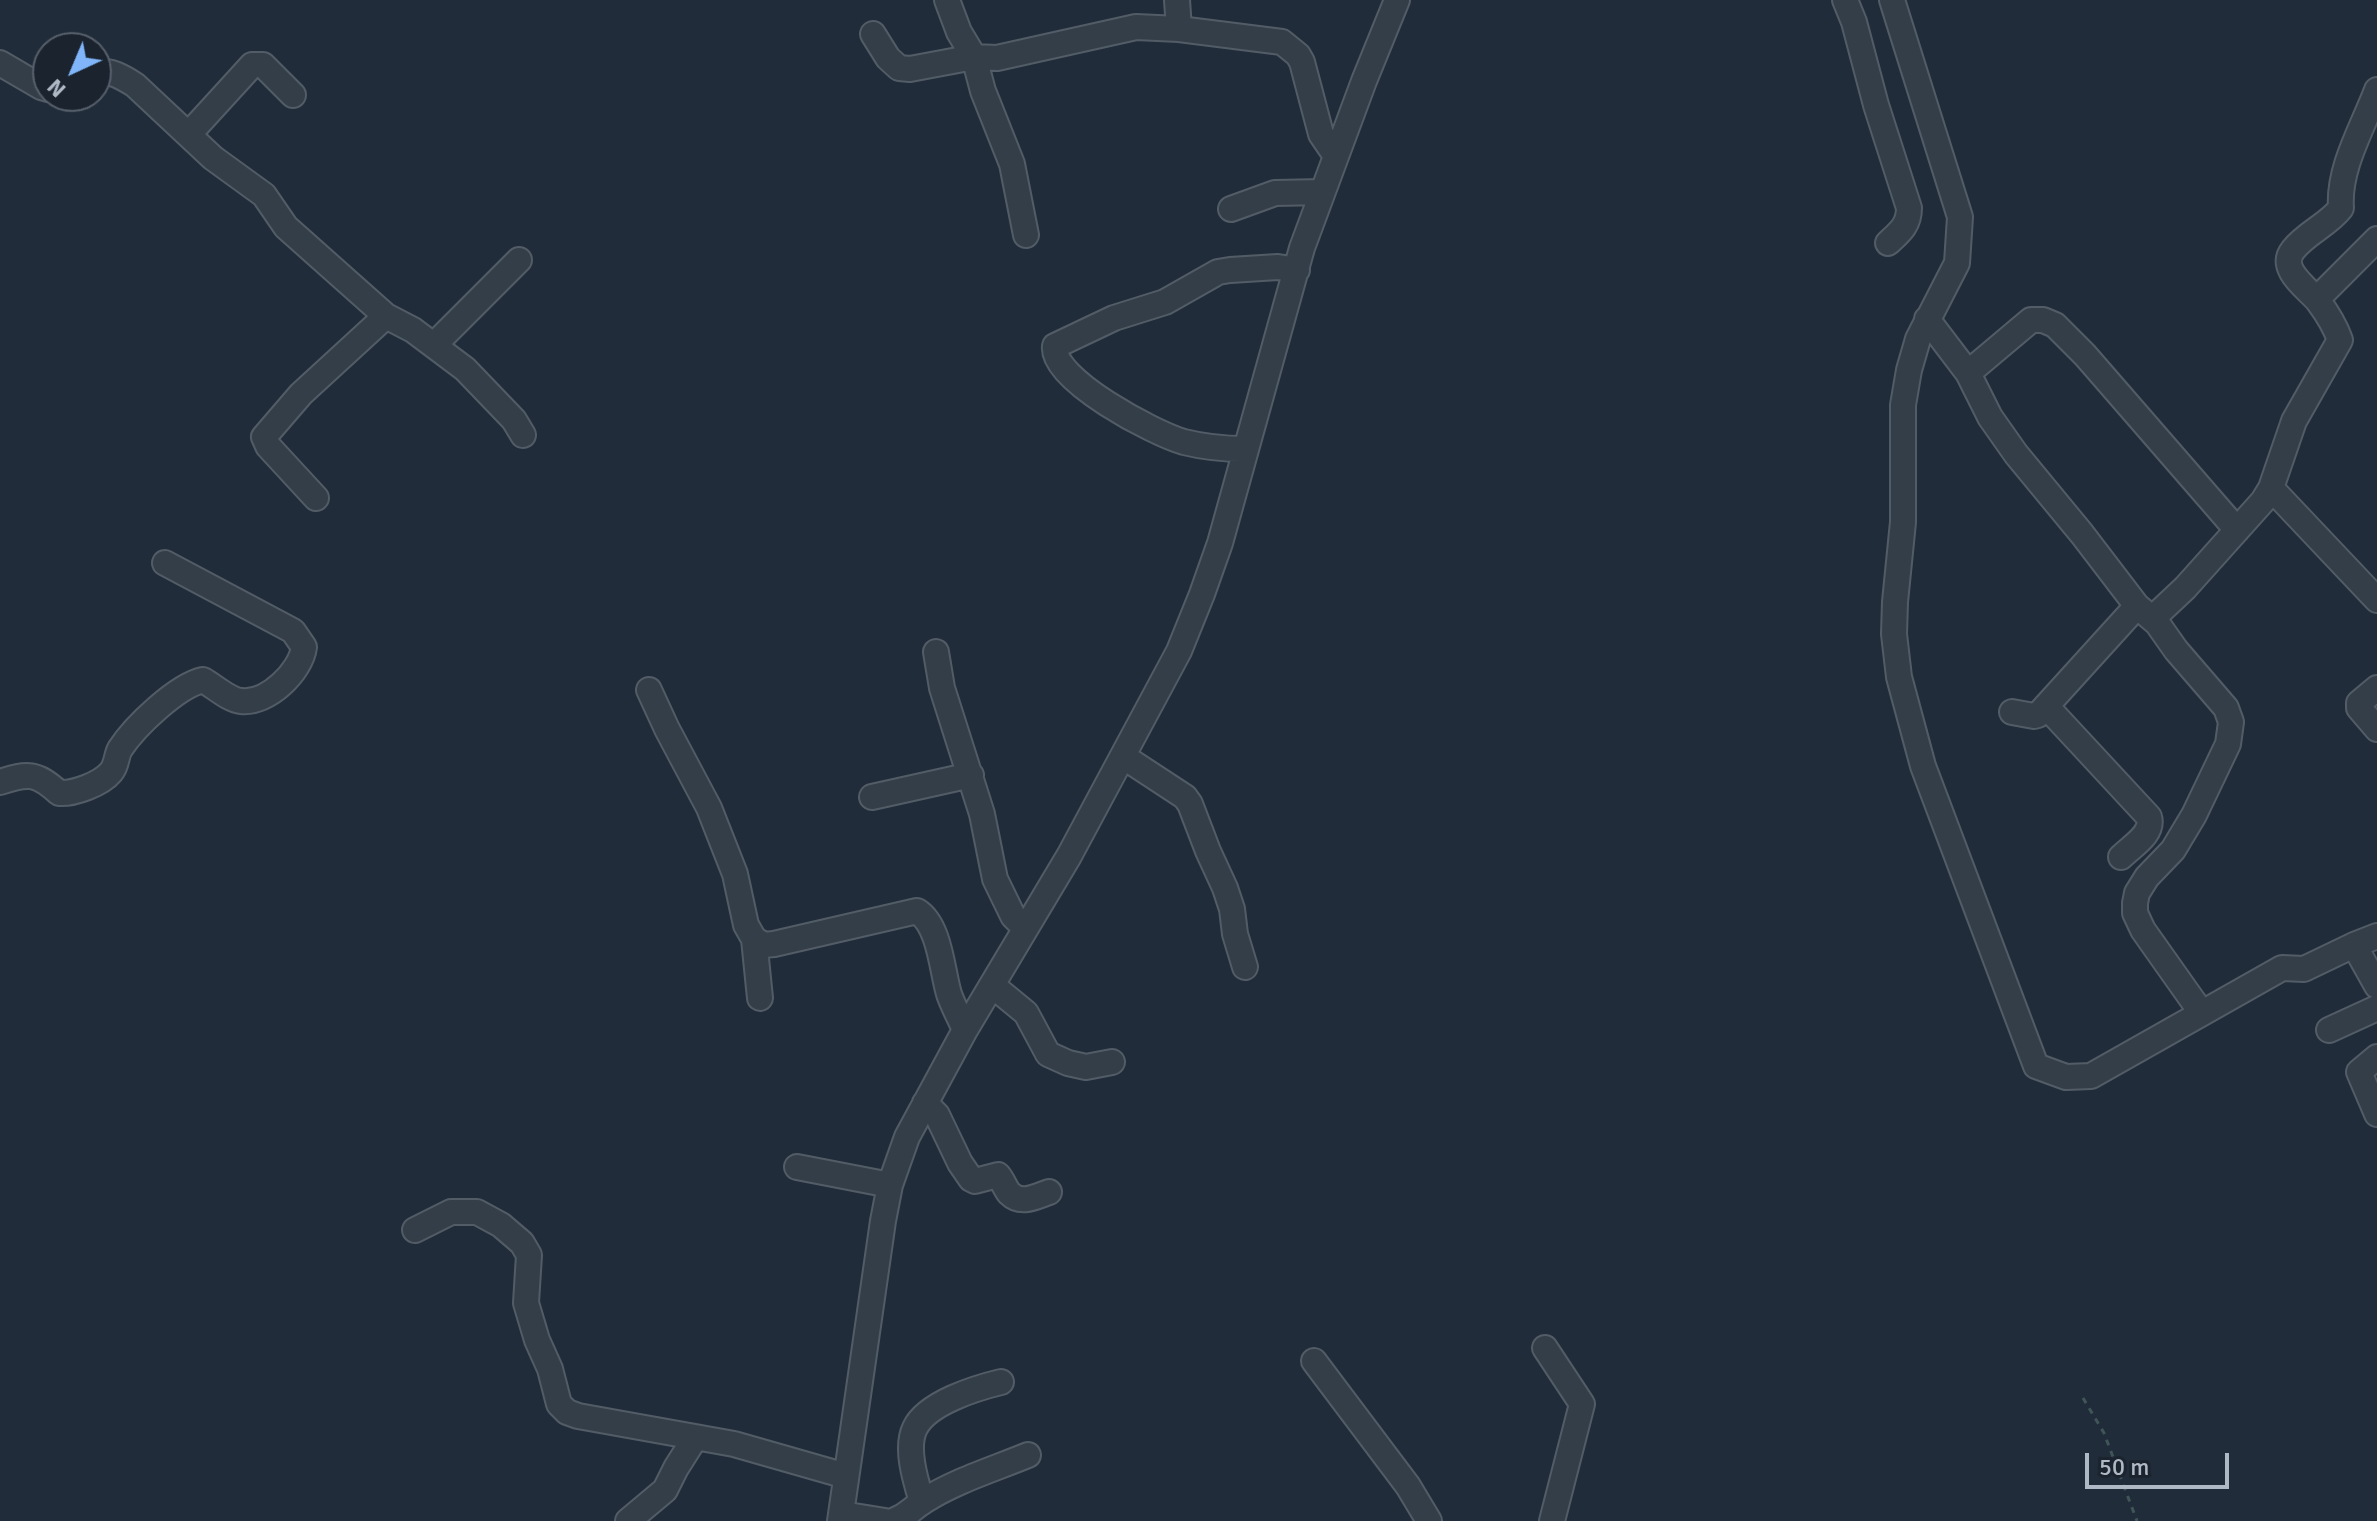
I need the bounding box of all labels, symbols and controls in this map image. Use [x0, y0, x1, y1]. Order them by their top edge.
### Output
north arrow [32, 32, 112, 112]
text: N [41, 73, 71, 103]
scale bar [2089, 1437, 2233, 1487]
text: 50 m [2099, 1452, 2149, 1482]

